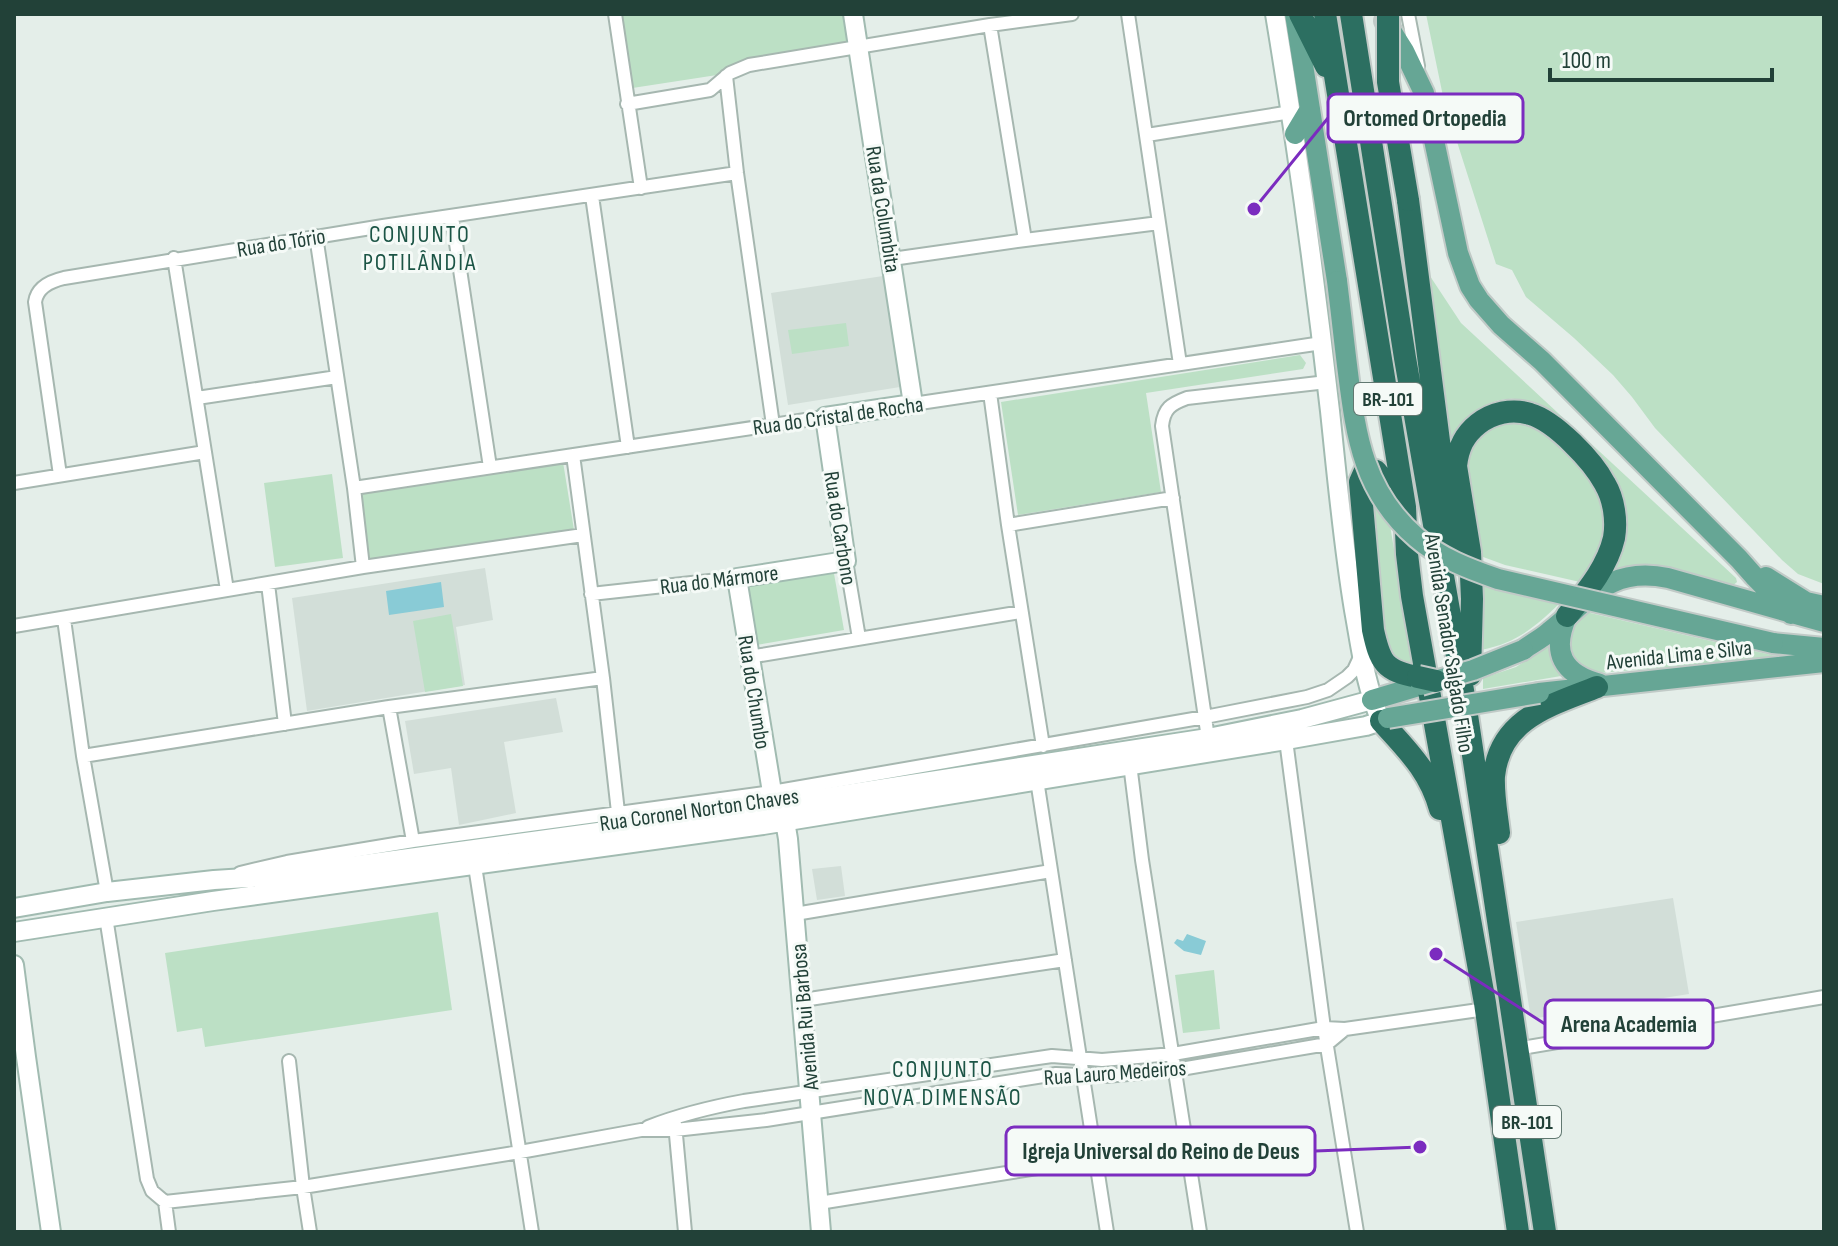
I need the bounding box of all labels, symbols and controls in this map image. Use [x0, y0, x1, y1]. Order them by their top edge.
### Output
scale bar [1550, 32, 1772, 82]
text: 100 m [1562, 46, 1611, 75]
callout: Ortomed Ortopedia [1328, 94, 1523, 142]
text: Ortomed Ortopedia [1343, 104, 1507, 133]
street label: Rua da Columbita [859, 144, 906, 274]
district label: CONJUNTO POTILÂNDIA [363, 220, 477, 277]
street label: Rua do Tório [235, 223, 327, 264]
road number: BR-101 [1354, 383, 1422, 415]
street label: Rua do Cristal de Rocha [751, 391, 925, 442]
street label: Rua do Carbono [817, 469, 862, 587]
street label: Avenida Senador Salgado Filho [1418, 531, 1479, 755]
street label: Rua do Mármore [658, 560, 780, 601]
street label: Rua do Chumbo [731, 633, 776, 751]
street label: Avenida Lima e Silva [1604, 634, 1753, 677]
street label: Rua Coronel Norton Chaves [598, 783, 801, 838]
street label: Avenida Rui Barbosa [786, 942, 825, 1092]
callout: Arena Academia [1545, 1000, 1713, 1048]
text: Arena Academia [1560, 1010, 1697, 1039]
district label: CONJUNTO NOVA DIMENSÃO [863, 1055, 1023, 1112]
street label: Rua Lauro Medeiros [1043, 1055, 1187, 1092]
road number: BR-101 [1493, 1106, 1561, 1138]
callout: Igreja Universal do Reino de Deus [1006, 1127, 1315, 1175]
text: Igreja Universal do Reino de Deus [1022, 1137, 1300, 1166]

